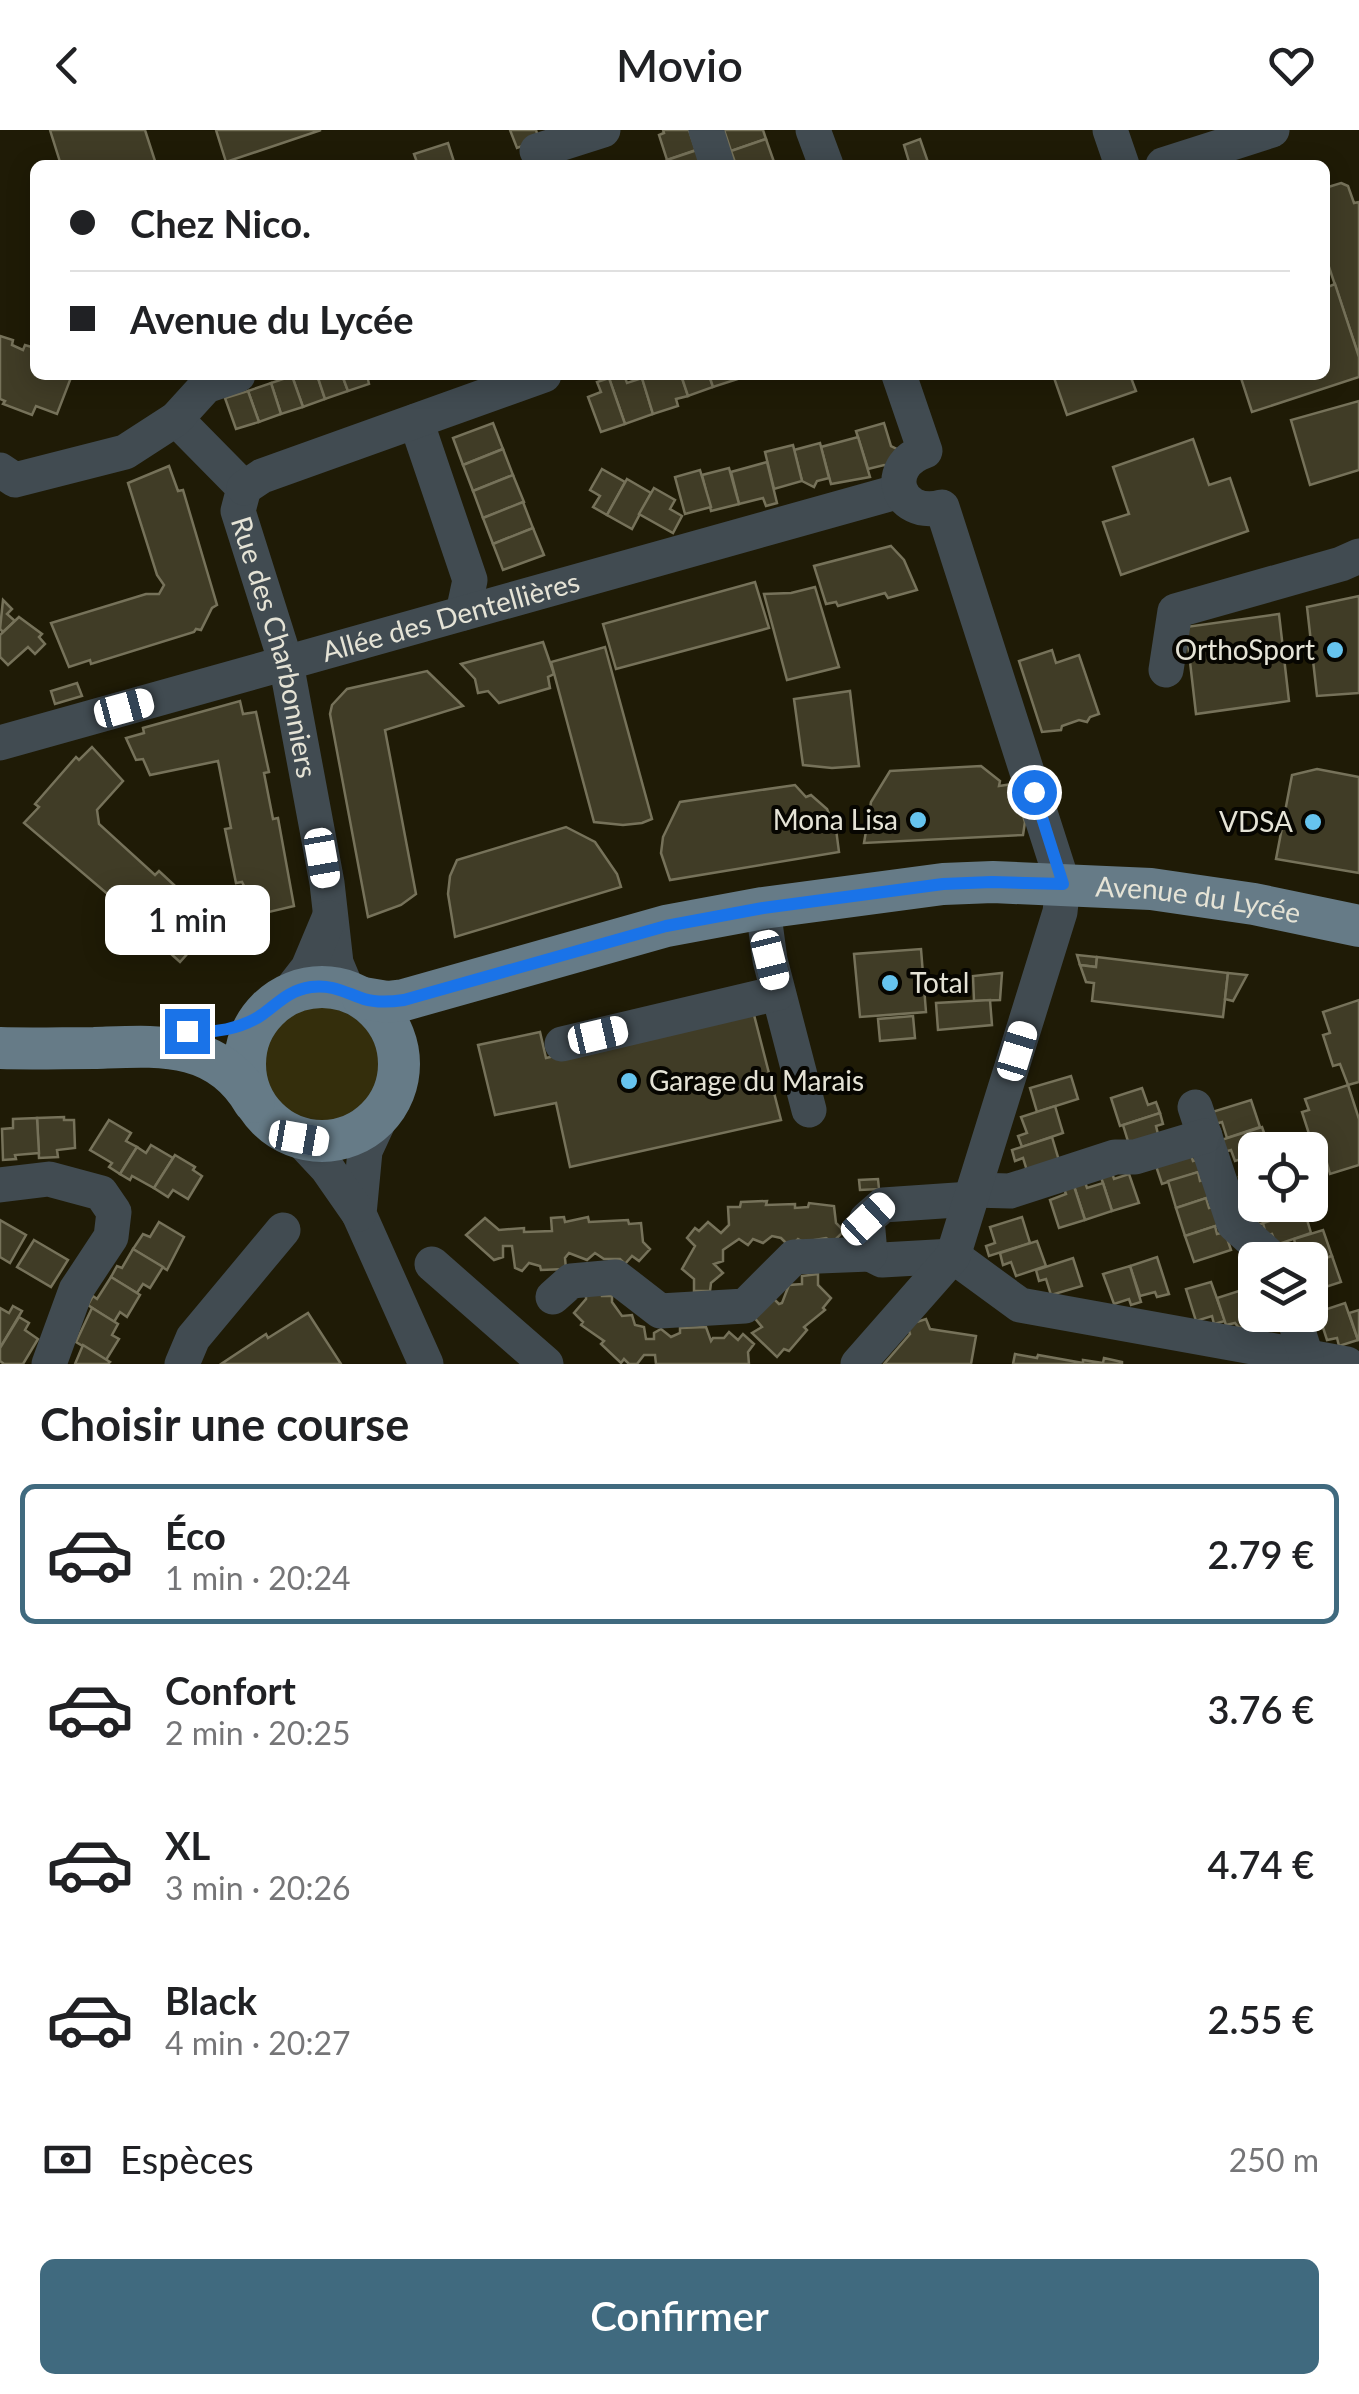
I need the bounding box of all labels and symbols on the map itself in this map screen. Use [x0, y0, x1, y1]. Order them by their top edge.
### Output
street label: Rue des Charbonniers [225, 512, 325, 781]
street label: Allée des Dentellières [318, 564, 583, 668]
place label: OrthoSport [1175, 632, 1315, 666]
marker: OrthoSport [1324, 639, 1346, 661]
car [91, 686, 157, 730]
route start [1012, 770, 1057, 815]
place label: Mona Lisa [773, 802, 898, 836]
place label: VDSA [1219, 804, 1293, 838]
marker: Mona Lisa [907, 809, 929, 831]
marker: VDSA [1302, 811, 1324, 833]
car [302, 826, 342, 890]
street label: Avenue du Lycée [1095, 869, 1304, 929]
callout: 1 min [104, 886, 270, 956]
car [748, 927, 792, 993]
place label: Total [910, 965, 969, 999]
marker: Total [879, 972, 901, 994]
route end [165, 1009, 210, 1054]
car [565, 1014, 631, 1056]
car [994, 1018, 1040, 1084]
place label: Garage du Marais [649, 1063, 864, 1097]
marker: Garage du Marais [618, 1070, 640, 1092]
car [267, 1118, 331, 1158]
car [836, 1188, 900, 1250]

